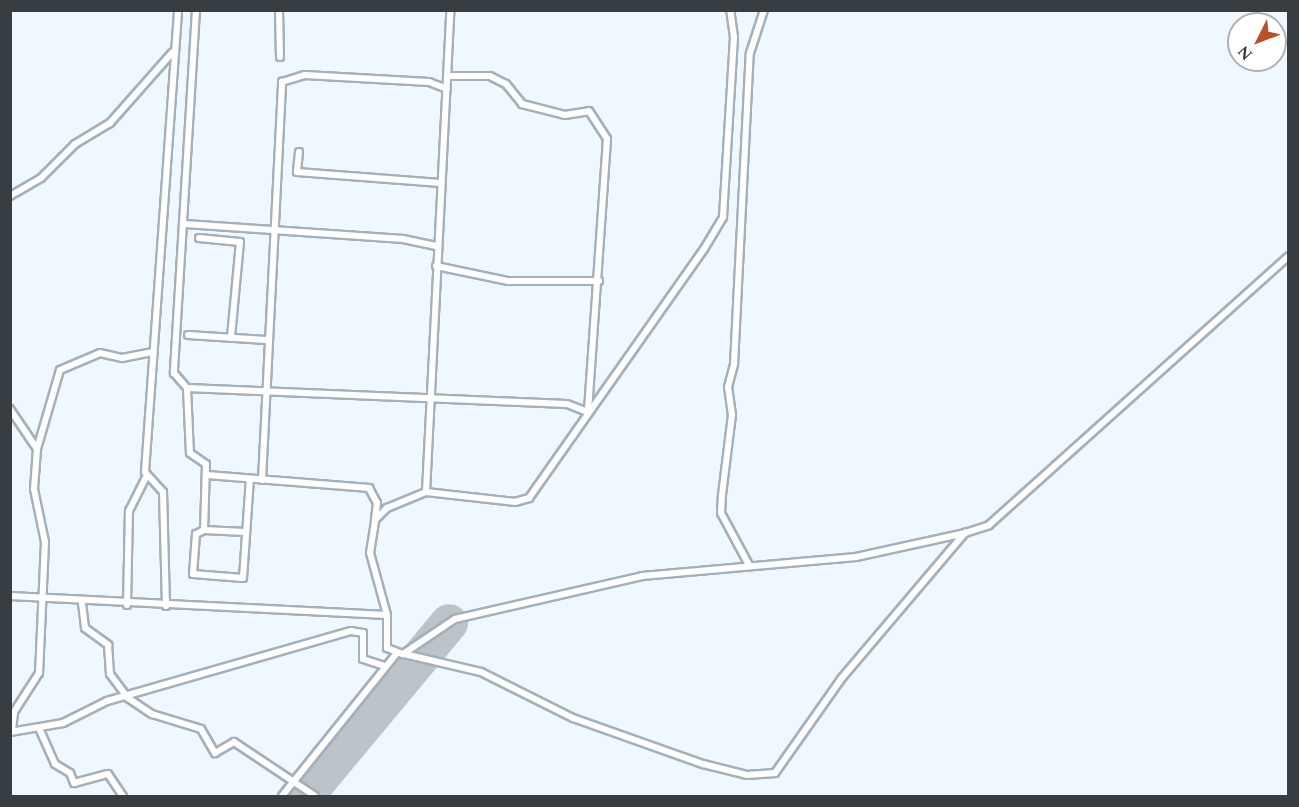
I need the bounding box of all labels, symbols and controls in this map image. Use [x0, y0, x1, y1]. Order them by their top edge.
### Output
north arrow [1227, 12, 1287, 72]
text: N [1232, 40, 1258, 66]

